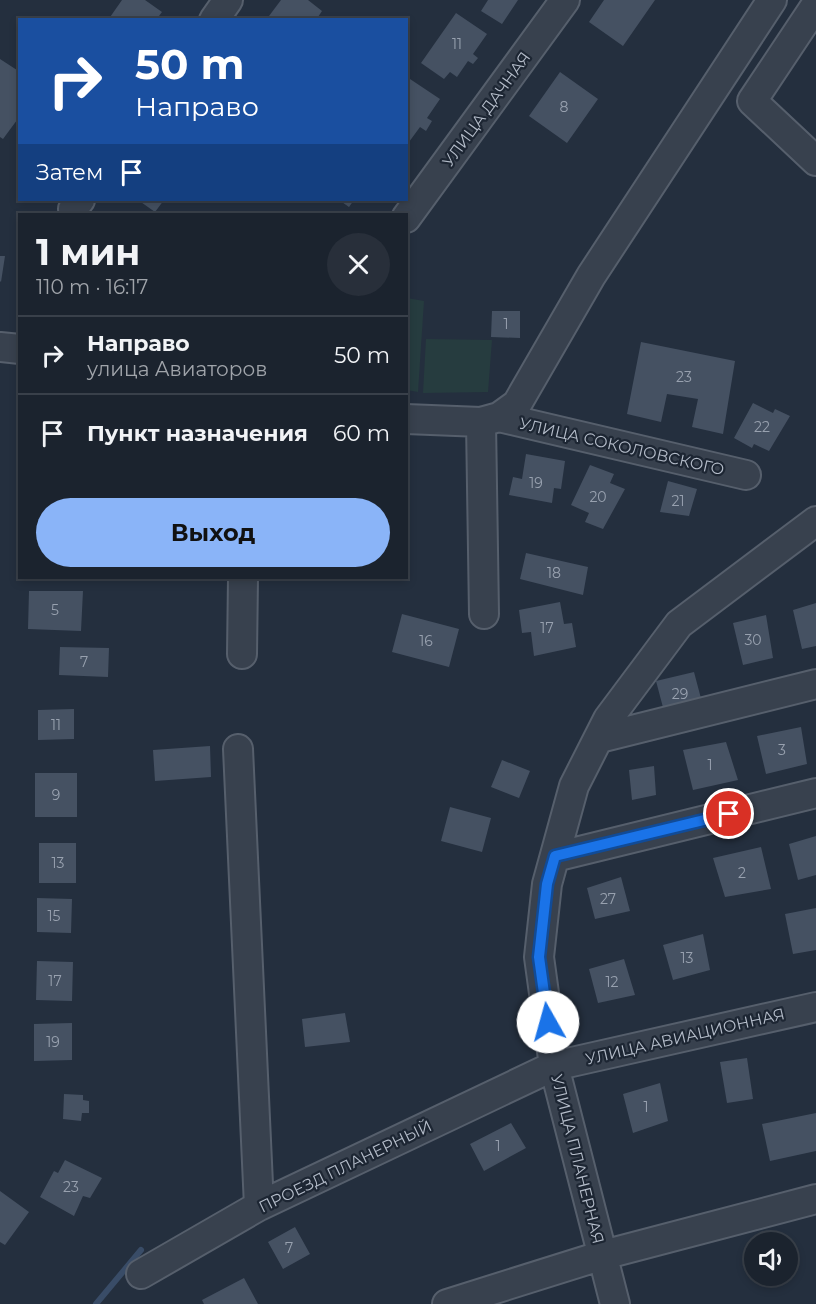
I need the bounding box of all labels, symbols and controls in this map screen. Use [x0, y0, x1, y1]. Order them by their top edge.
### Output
house number: 11 [452, 35, 462, 53]
text: 50 m [135, 38, 244, 90]
icon: right [36, 42, 114, 120]
street label: УЛИЦА ДАЧНАЯ [438, 48, 534, 170]
text: Направо [135, 90, 259, 123]
house number: 8 [560, 98, 569, 116]
icon: arrive [115, 156, 148, 189]
text: Затем [36, 159, 103, 186]
text: 1 мин [36, 230, 140, 274]
button: close [327, 233, 390, 296]
text: 110 m · 16:17 [36, 275, 148, 299]
house number: 1 [503, 315, 509, 333]
text: Направо [87, 330, 190, 357]
icon: right [36, 339, 69, 372]
text: 50 m [334, 342, 390, 369]
text: улица Авиаторов [87, 357, 267, 381]
house number: 23 [676, 368, 692, 386]
street label: УЛИЦА СОКОЛОВСКОГО [518, 414, 726, 479]
icon: arrive [36, 417, 69, 450]
house number: 22 [754, 418, 770, 436]
text: Пункт назначения [87, 420, 308, 447]
text: 60 m [333, 420, 390, 447]
house number: 19 [529, 474, 543, 492]
house number: 20 [589, 488, 607, 506]
house number: 21 [671, 492, 685, 510]
button: Выход [36, 498, 390, 567]
house number: 18 [547, 564, 561, 582]
house number: 5 [51, 601, 59, 619]
house number: 17 [540, 619, 554, 637]
house number: 30 [744, 631, 762, 649]
house number: 16 [419, 632, 433, 650]
house number: 7 [80, 653, 88, 671]
house number: 29 [672, 685, 688, 703]
house number: 11 [51, 716, 61, 734]
house number: 3 [778, 741, 786, 759]
house number: 1 [707, 756, 713, 774]
house number: 9 [52, 786, 60, 804]
pin [703, 788, 754, 839]
icon: arrive [712, 797, 745, 830]
house number: 13 [52, 854, 65, 872]
house number: 2 [738, 864, 746, 882]
house number: 27 [600, 890, 616, 908]
house number: 15 [48, 907, 61, 925]
house number: 13 [681, 949, 694, 967]
house number: 17 [48, 972, 62, 990]
house number: 12 [605, 973, 619, 991]
position arrow [516, 990, 580, 1054]
street label: УЛИЦА АВИАЦИОННАЯ [584, 1004, 787, 1069]
house number: 19 [46, 1033, 60, 1051]
street label: УЛИЦА ПЛАНЕРНАЯ [547, 1072, 608, 1246]
house number: 1 [643, 1098, 649, 1116]
street label: ПРОЕЗД ПЛАНЕРНЫЙ [256, 1116, 435, 1217]
house number: 1 [495, 1137, 501, 1155]
house number: 23 [63, 1178, 79, 1196]
map controls [744, 1232, 798, 1286]
button: sound [744, 1232, 798, 1286]
house number: 7 [285, 1239, 293, 1257]

